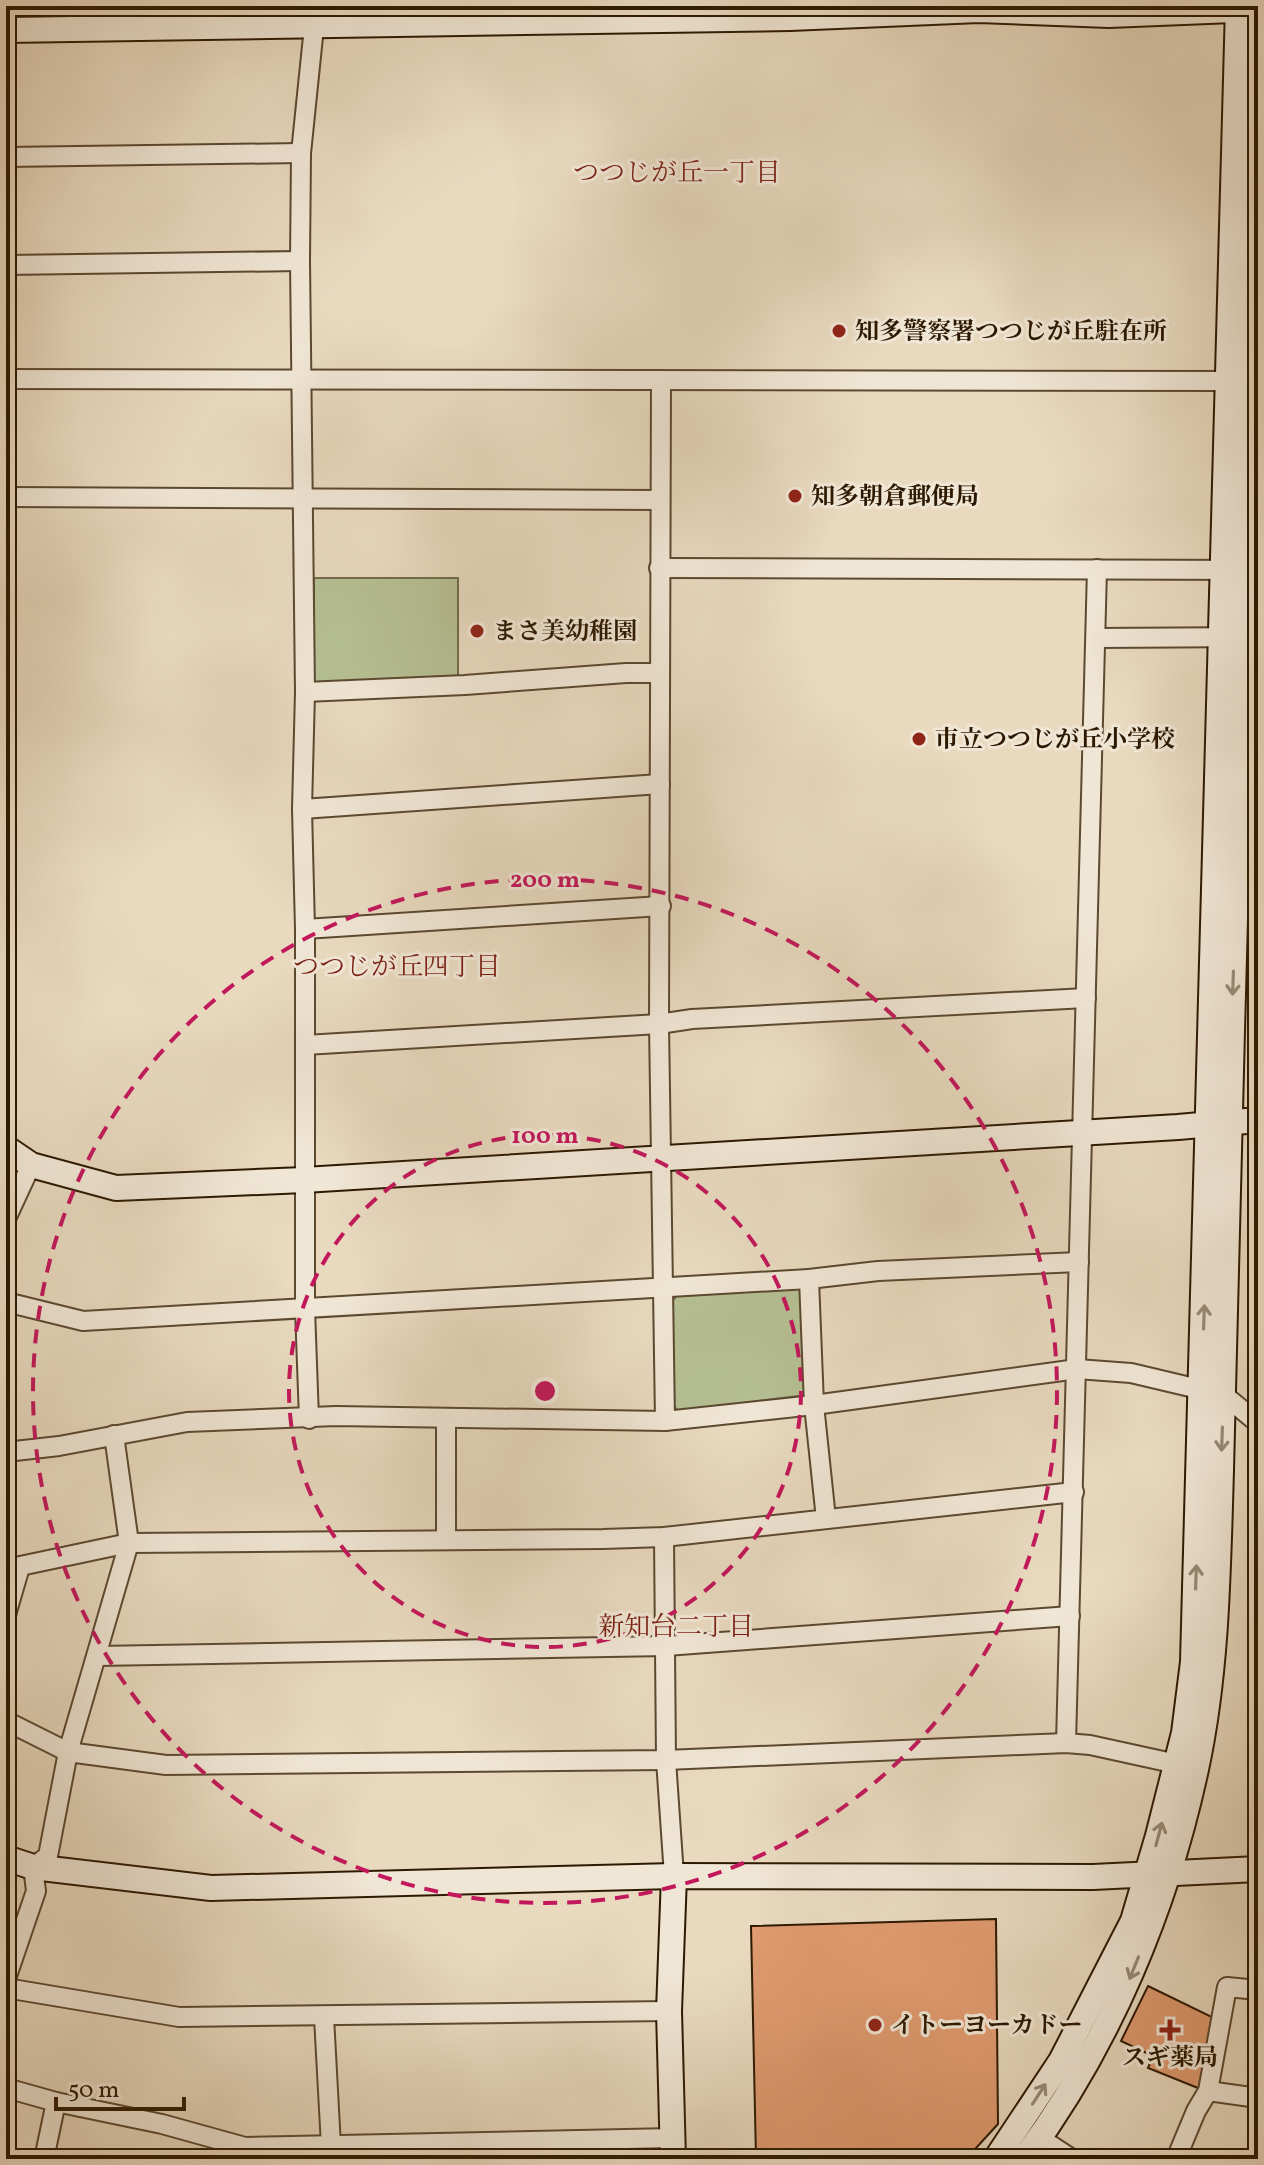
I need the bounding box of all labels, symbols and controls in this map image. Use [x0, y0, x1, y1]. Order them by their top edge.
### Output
district label: つつじが丘一丁目 [573, 156, 781, 192]
place label: 知多警察署つつじが丘駐在所 [855, 316, 1167, 350]
marker: 知多警察署つつじが丘駐在所 [830, 322, 848, 340]
place label: 知多朝倉郵便局 [811, 481, 979, 515]
marker: 知多朝倉郵便局 [786, 487, 804, 505]
place label: まさ美幼稚園 [493, 616, 637, 650]
marker: まさ美幼稚園 [468, 622, 486, 640]
place label: 市立つつじが丘小学校 [935, 724, 1175, 758]
marker: 市立つつじが丘小学校 [910, 730, 928, 748]
text: 200 m [510, 864, 580, 898]
district label: つつじが丘四丁目 [293, 950, 501, 986]
one-way arrow [1226, 969, 1241, 996]
text: 100 m [511, 1120, 579, 1154]
one-way arrow [1196, 1304, 1211, 1331]
centre of rings [531, 1377, 559, 1405]
one-way arrow [1215, 1425, 1230, 1452]
one-way arrow [1189, 1564, 1204, 1591]
district label: 新知台二丁目 [598, 1610, 754, 1646]
one-way arrow [1152, 1821, 1167, 1847]
one-way arrow [1126, 1955, 1140, 1980]
place label: イトーヨーカドー [891, 2010, 1083, 2044]
marker: イトーヨーカドー [866, 2016, 884, 2034]
marker: スギ薬局 [1161, 2021, 1179, 2039]
place label: スギ薬局 [1122, 2042, 1218, 2076]
scale bar [56, 2061, 184, 2111]
text: 50 m [68, 2074, 120, 2108]
one-way arrow [1031, 2083, 1047, 2106]

